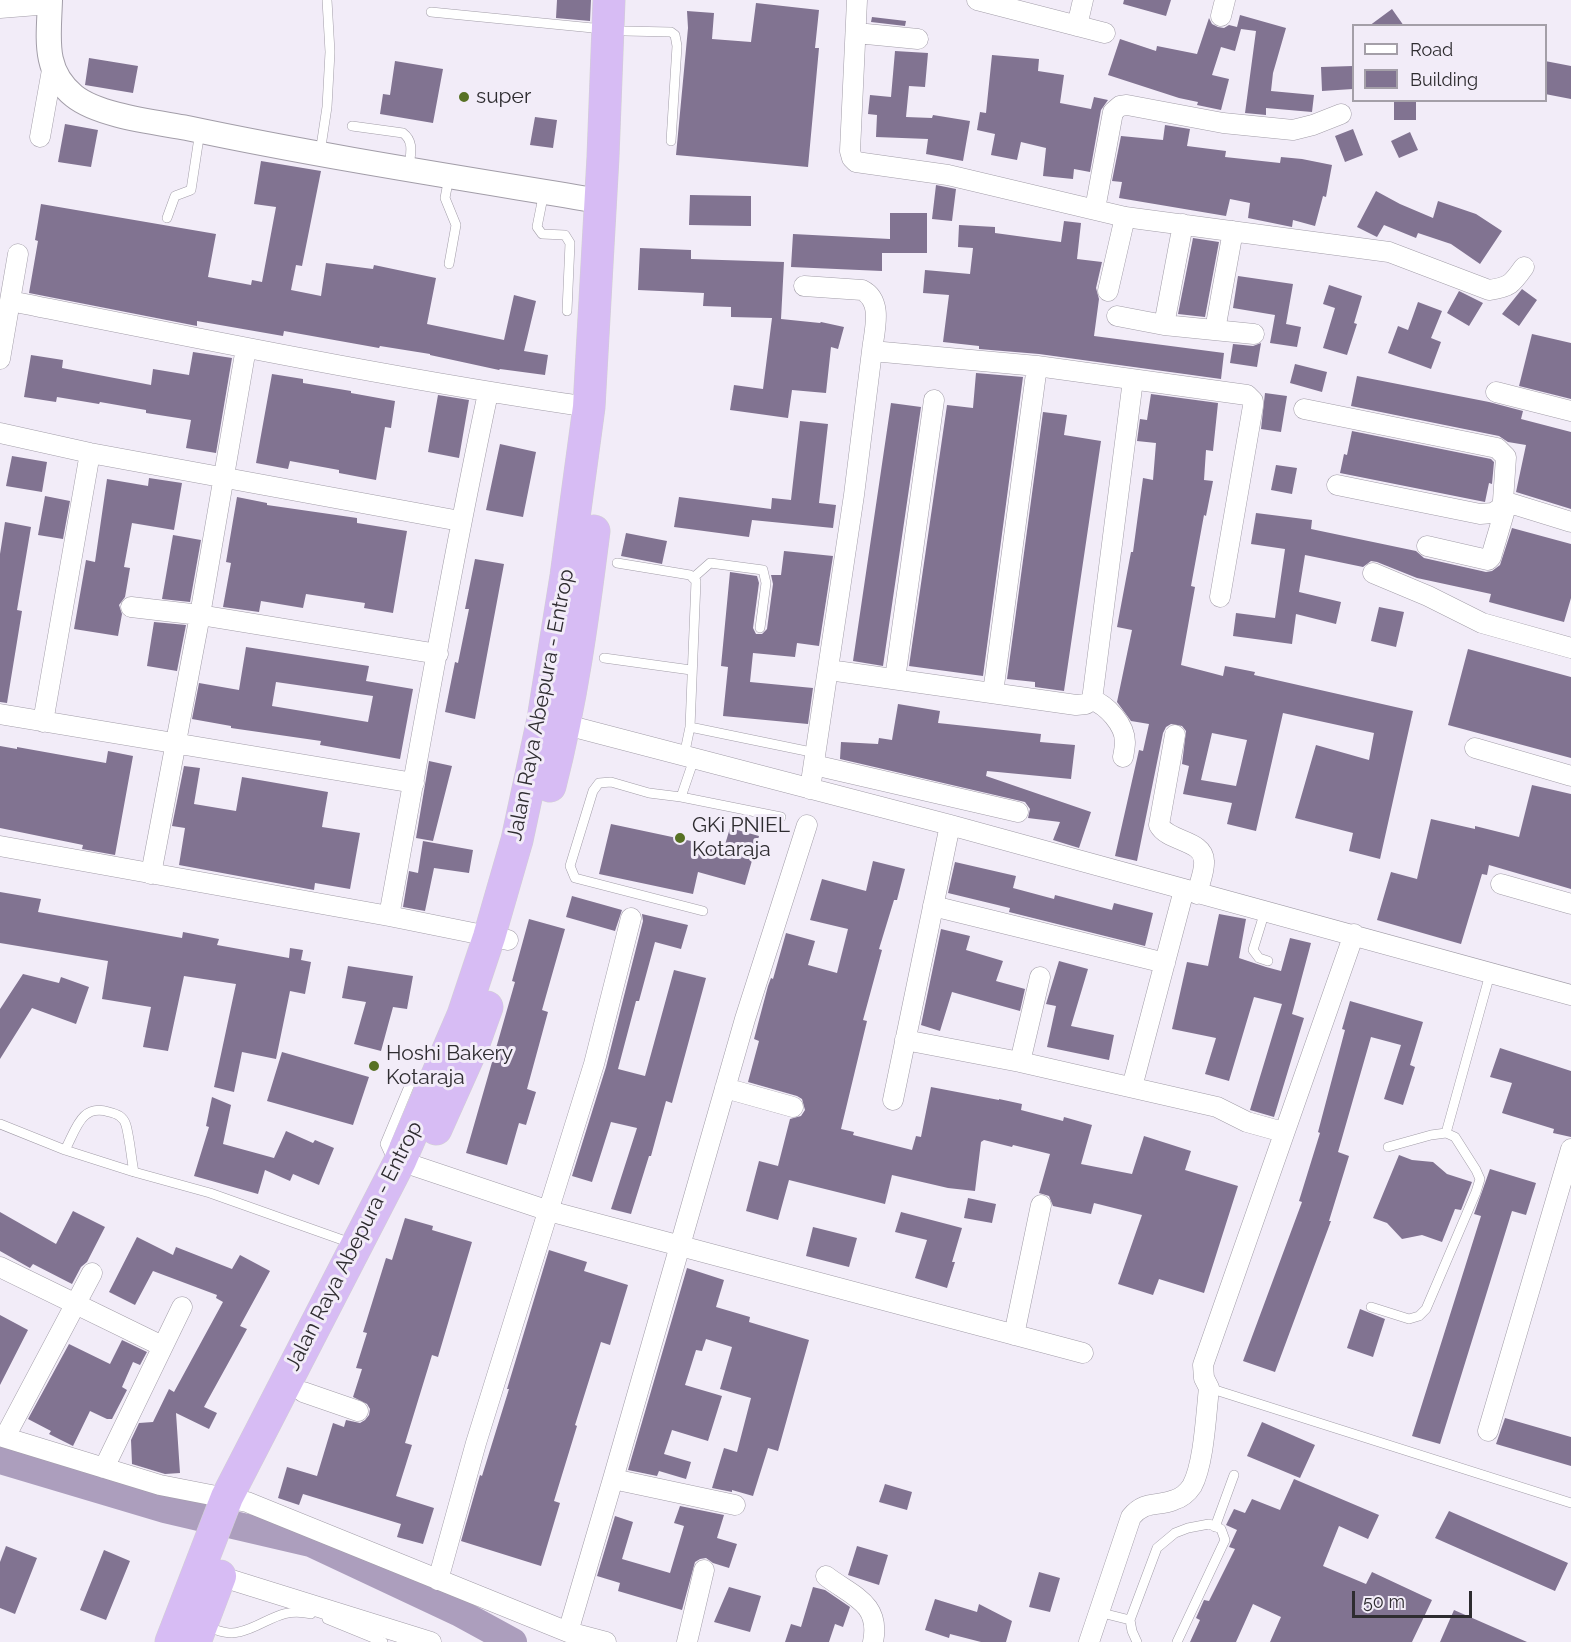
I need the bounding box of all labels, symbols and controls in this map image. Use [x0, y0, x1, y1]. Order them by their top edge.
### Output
legend [1352, 24, 1547, 102]
text: Road [1410, 39, 1453, 60]
text: Building [1410, 69, 1478, 90]
place label: super [476, 84, 531, 110]
marker: super [457, 90, 471, 104]
street label: Jalan Raya Abepura - Entrop [502, 567, 580, 843]
place label: GKi PNIEL Kotaraja [692, 813, 790, 863]
marker: GKi PNIEL Kotaraja [673, 831, 687, 845]
place label: Hoshi Bakery Kotaraja [386, 1041, 513, 1091]
marker: Hoshi Bakery Kotaraja [367, 1059, 381, 1073]
street label: Jalan Raya Abepura - Entrop [280, 1117, 428, 1375]
scale bar [1355, 1579, 1475, 1617]
text: 50 m [1363, 1591, 1405, 1612]

